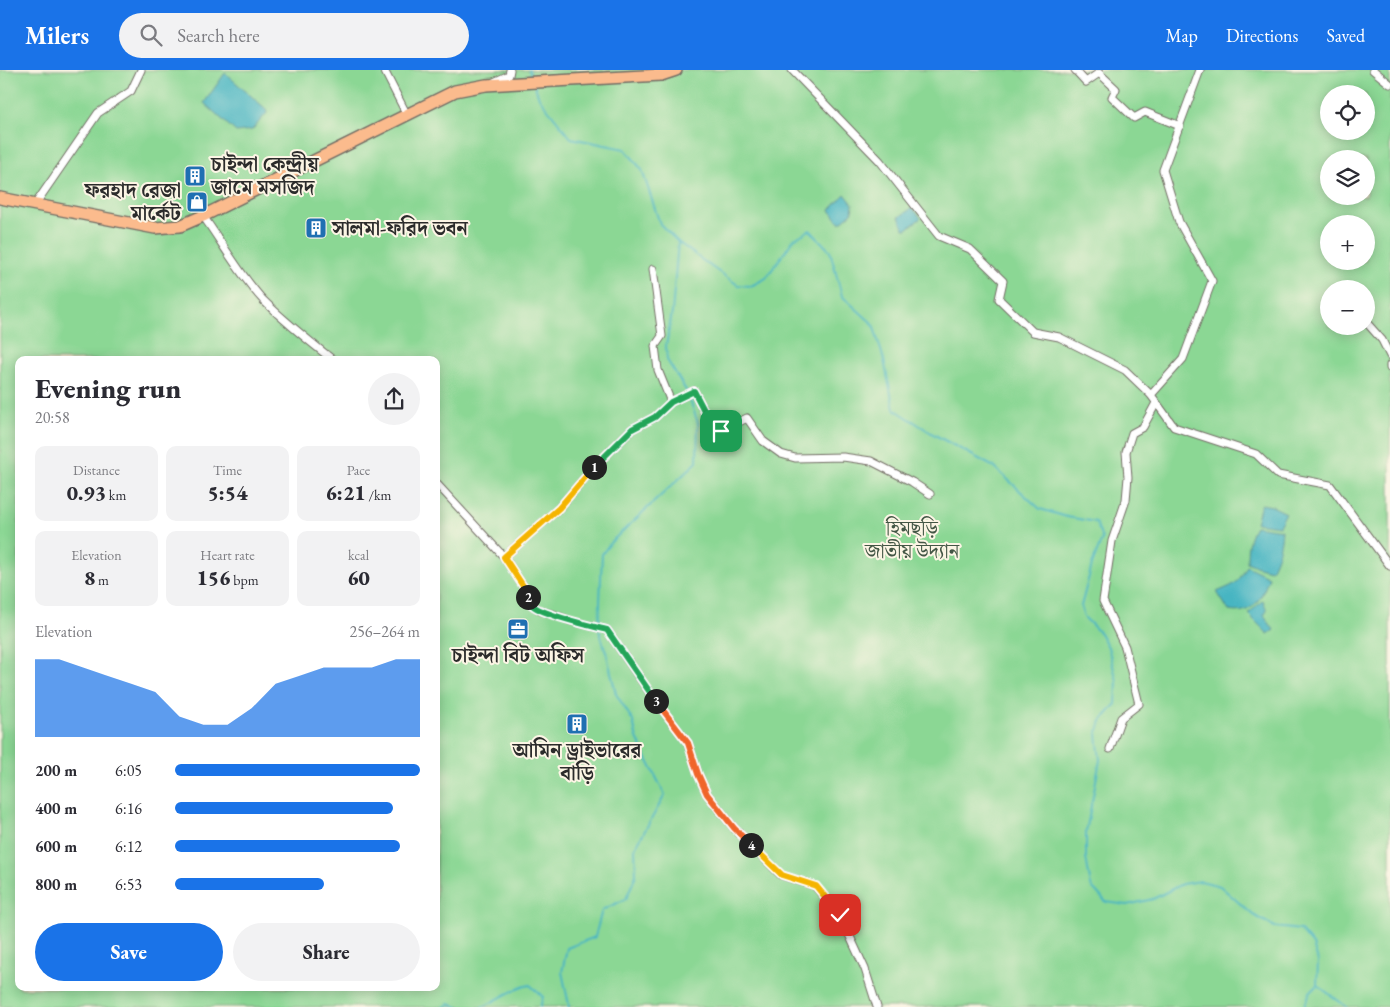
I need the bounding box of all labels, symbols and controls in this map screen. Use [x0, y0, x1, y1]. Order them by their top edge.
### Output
search box [119, 13, 469, 58]
text: Milers [25, 20, 89, 51]
icon: search [137, 21, 165, 49]
text: Search here [177, 23, 260, 48]
text: Map [1166, 24, 1198, 47]
text: Directions [1226, 24, 1298, 47]
text: Saved [1326, 24, 1365, 47]
map controls [1320, 85, 1375, 335]
button: locate [1320, 85, 1375, 140]
button: layers [1320, 150, 1375, 205]
place label: চাইন্দা কেন্দ্রীয় জামে মসজিদ [210, 151, 320, 200]
building icon: চাইন্দা কেন্দ্রীয় জামে মসজিদ [183, 164, 207, 188]
place label: ফরহাদ রেজা মার্কেট [84, 177, 182, 226]
shop icon: ফরহাদ রেজা মার্কেট [185, 190, 209, 214]
place label: সালমা-ফরিদ ভবন [331, 215, 470, 241]
button: + [1320, 215, 1375, 270]
building icon: সালমা-ফরিদ ভবন [304, 216, 328, 240]
button: − [1320, 280, 1375, 335]
text: Evening run [35, 370, 181, 406]
button: share [368, 373, 420, 425]
text: 20:58 [35, 407, 70, 428]
pin [700, 410, 742, 452]
icon: arrive [707, 417, 735, 445]
pin: 1 [582, 454, 606, 480]
text: 1 [591, 458, 598, 476]
text: Distance [73, 461, 120, 479]
text: Time [213, 461, 242, 479]
text: Pace [347, 461, 370, 479]
text: 0.93 [67, 479, 106, 506]
text: 5:54 [207, 479, 248, 506]
text: 6:21 [326, 479, 366, 506]
text: km [106, 486, 126, 504]
text: /km [366, 486, 391, 504]
park label: হিমছড়ি জাতীয় উদ্যান [864, 515, 961, 564]
text: Elevation [71, 546, 122, 564]
text: Heart rate [200, 546, 255, 564]
text: kcal [348, 546, 369, 564]
text: 8 [84, 564, 95, 591]
text: 156 [196, 564, 230, 591]
text: 60 [347, 564, 370, 591]
text: m [95, 571, 109, 589]
text: bpm [230, 571, 259, 589]
pin: 2 [516, 584, 540, 610]
text: 2 [525, 588, 532, 606]
office icon: চাইন্দা বিট অফিস [506, 617, 530, 641]
text: Elevation [35, 621, 93, 642]
text: 256–264 m [349, 621, 420, 642]
place label: চাইন্দা বিট অফিস [451, 642, 585, 668]
pin: 3 [644, 688, 668, 714]
text: 3 [653, 692, 660, 710]
building icon: আমিন ড্রাইভারের বাড়ি [565, 712, 589, 736]
place label: আমিন ড্রাইভারের বাড়ি [511, 737, 643, 786]
text: 200 m [35, 760, 77, 781]
text: 6:05 [115, 760, 142, 781]
text: 400 m [35, 798, 77, 819]
text: 6:16 [115, 798, 142, 819]
pin: 4 [738, 832, 764, 858]
text: 600 m [35, 836, 77, 857]
text: 6:12 [115, 836, 142, 857]
text: 4 [748, 836, 755, 854]
text: 800 m [35, 874, 77, 895]
text: 6:53 [115, 874, 142, 895]
pin [819, 894, 861, 936]
icon: check [826, 901, 854, 929]
button: Save [35, 923, 223, 981]
button: Share [233, 923, 420, 981]

